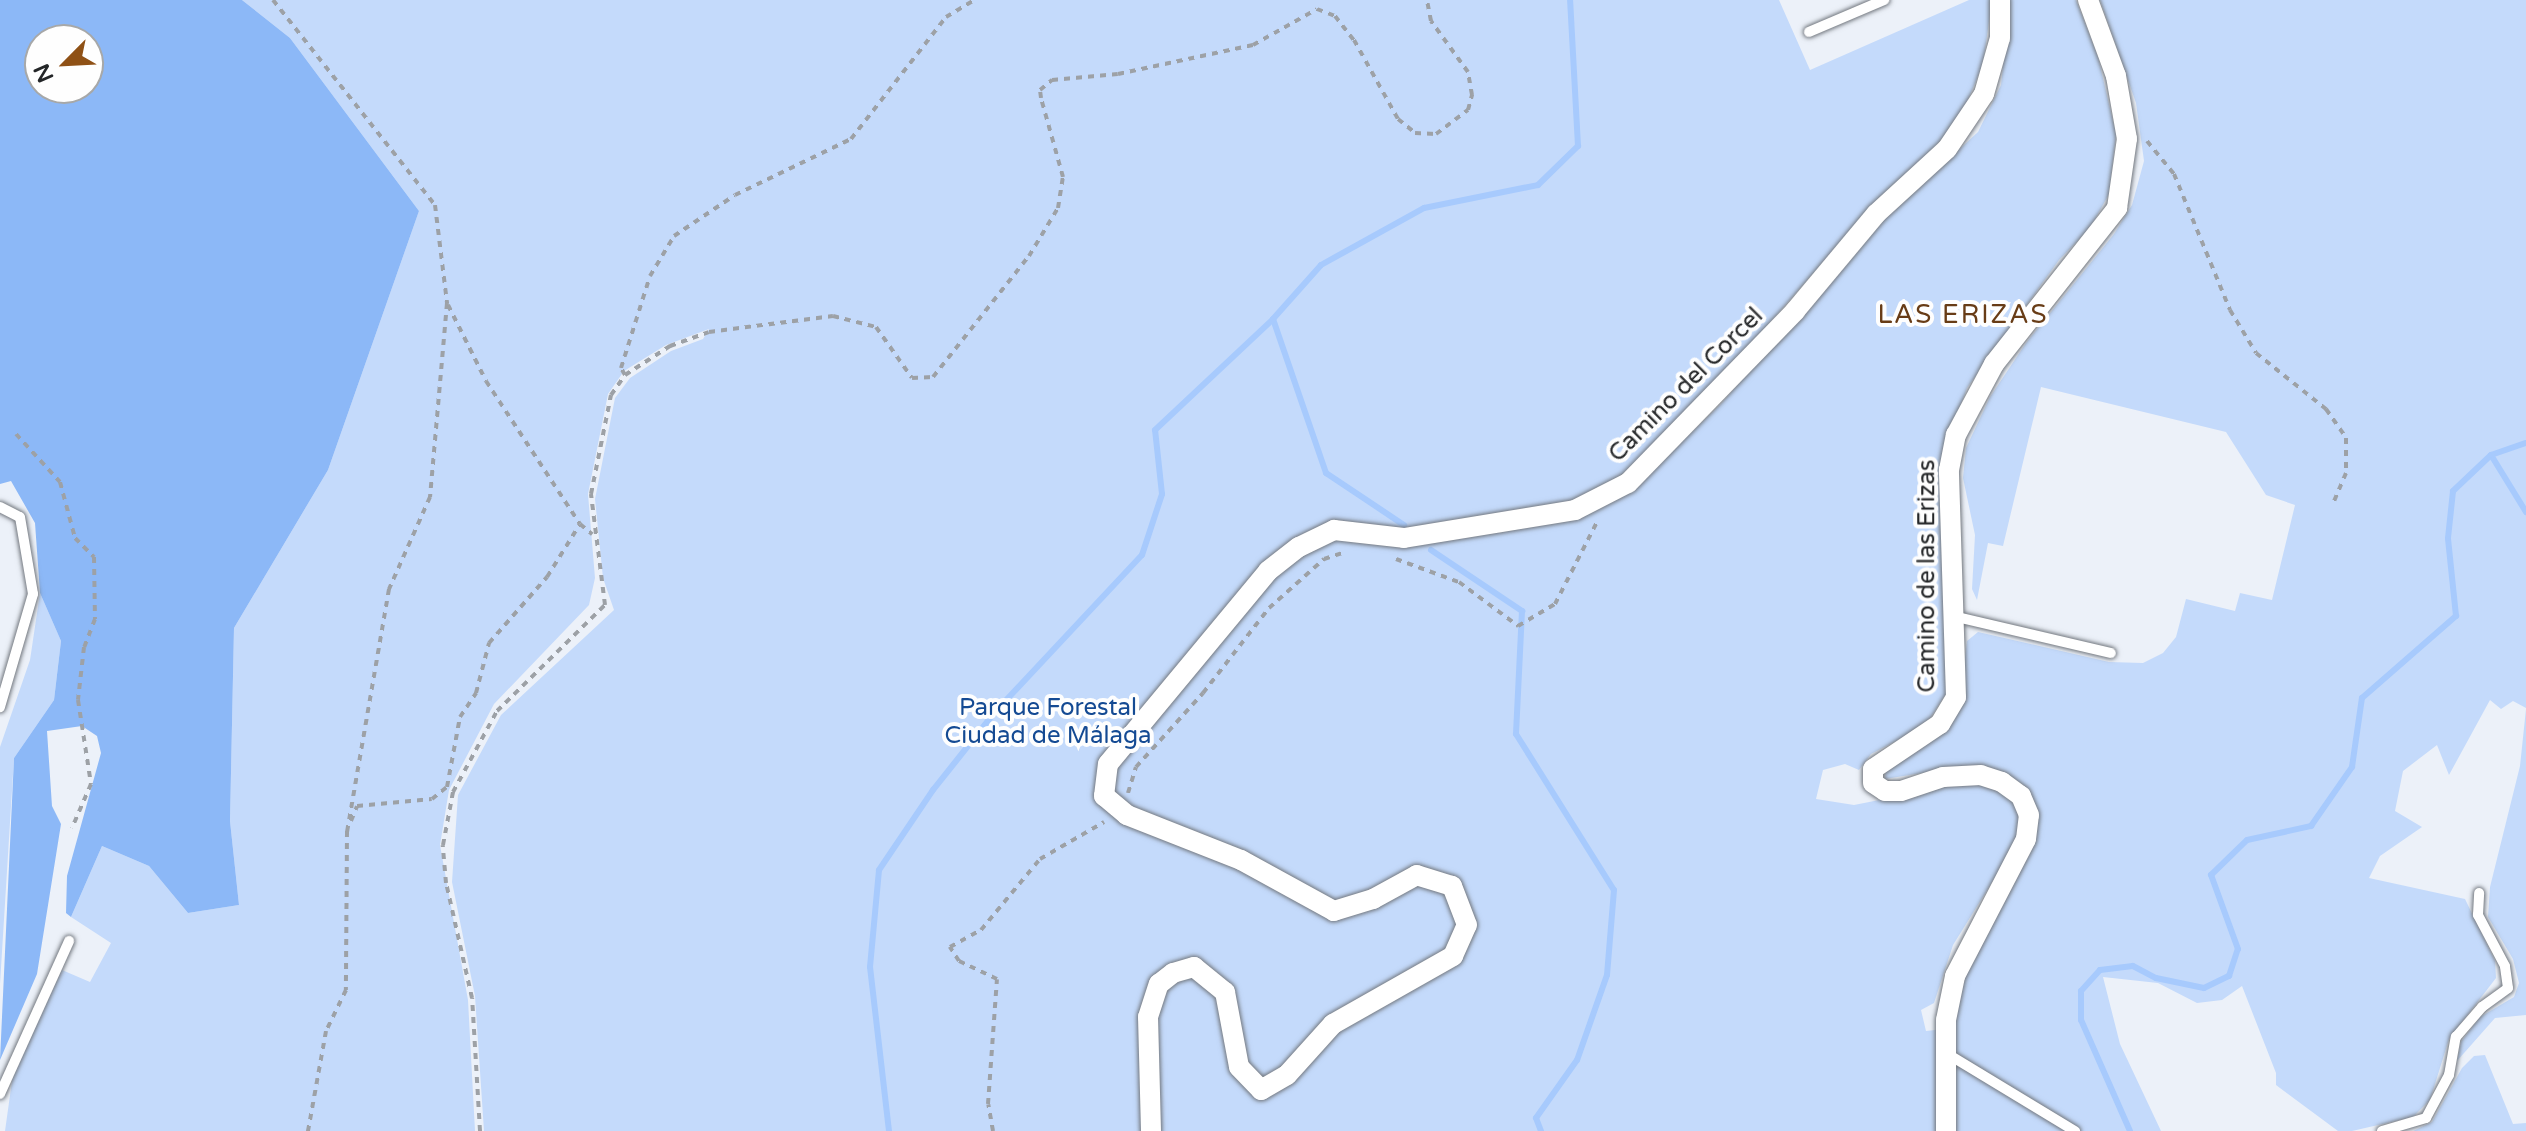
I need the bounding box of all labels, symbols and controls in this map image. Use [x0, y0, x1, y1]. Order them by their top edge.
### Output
north arrow [24, 24, 104, 104]
text: N [28, 60, 59, 86]
district label: LAS ERIZAS [1877, 299, 2049, 331]
street label: Camino del Corcel [1603, 302, 1769, 468]
street label: Camino de las Erizas [1913, 459, 1941, 693]
park label: Parque Forestal Ciudad de Málaga [944, 694, 1152, 750]

